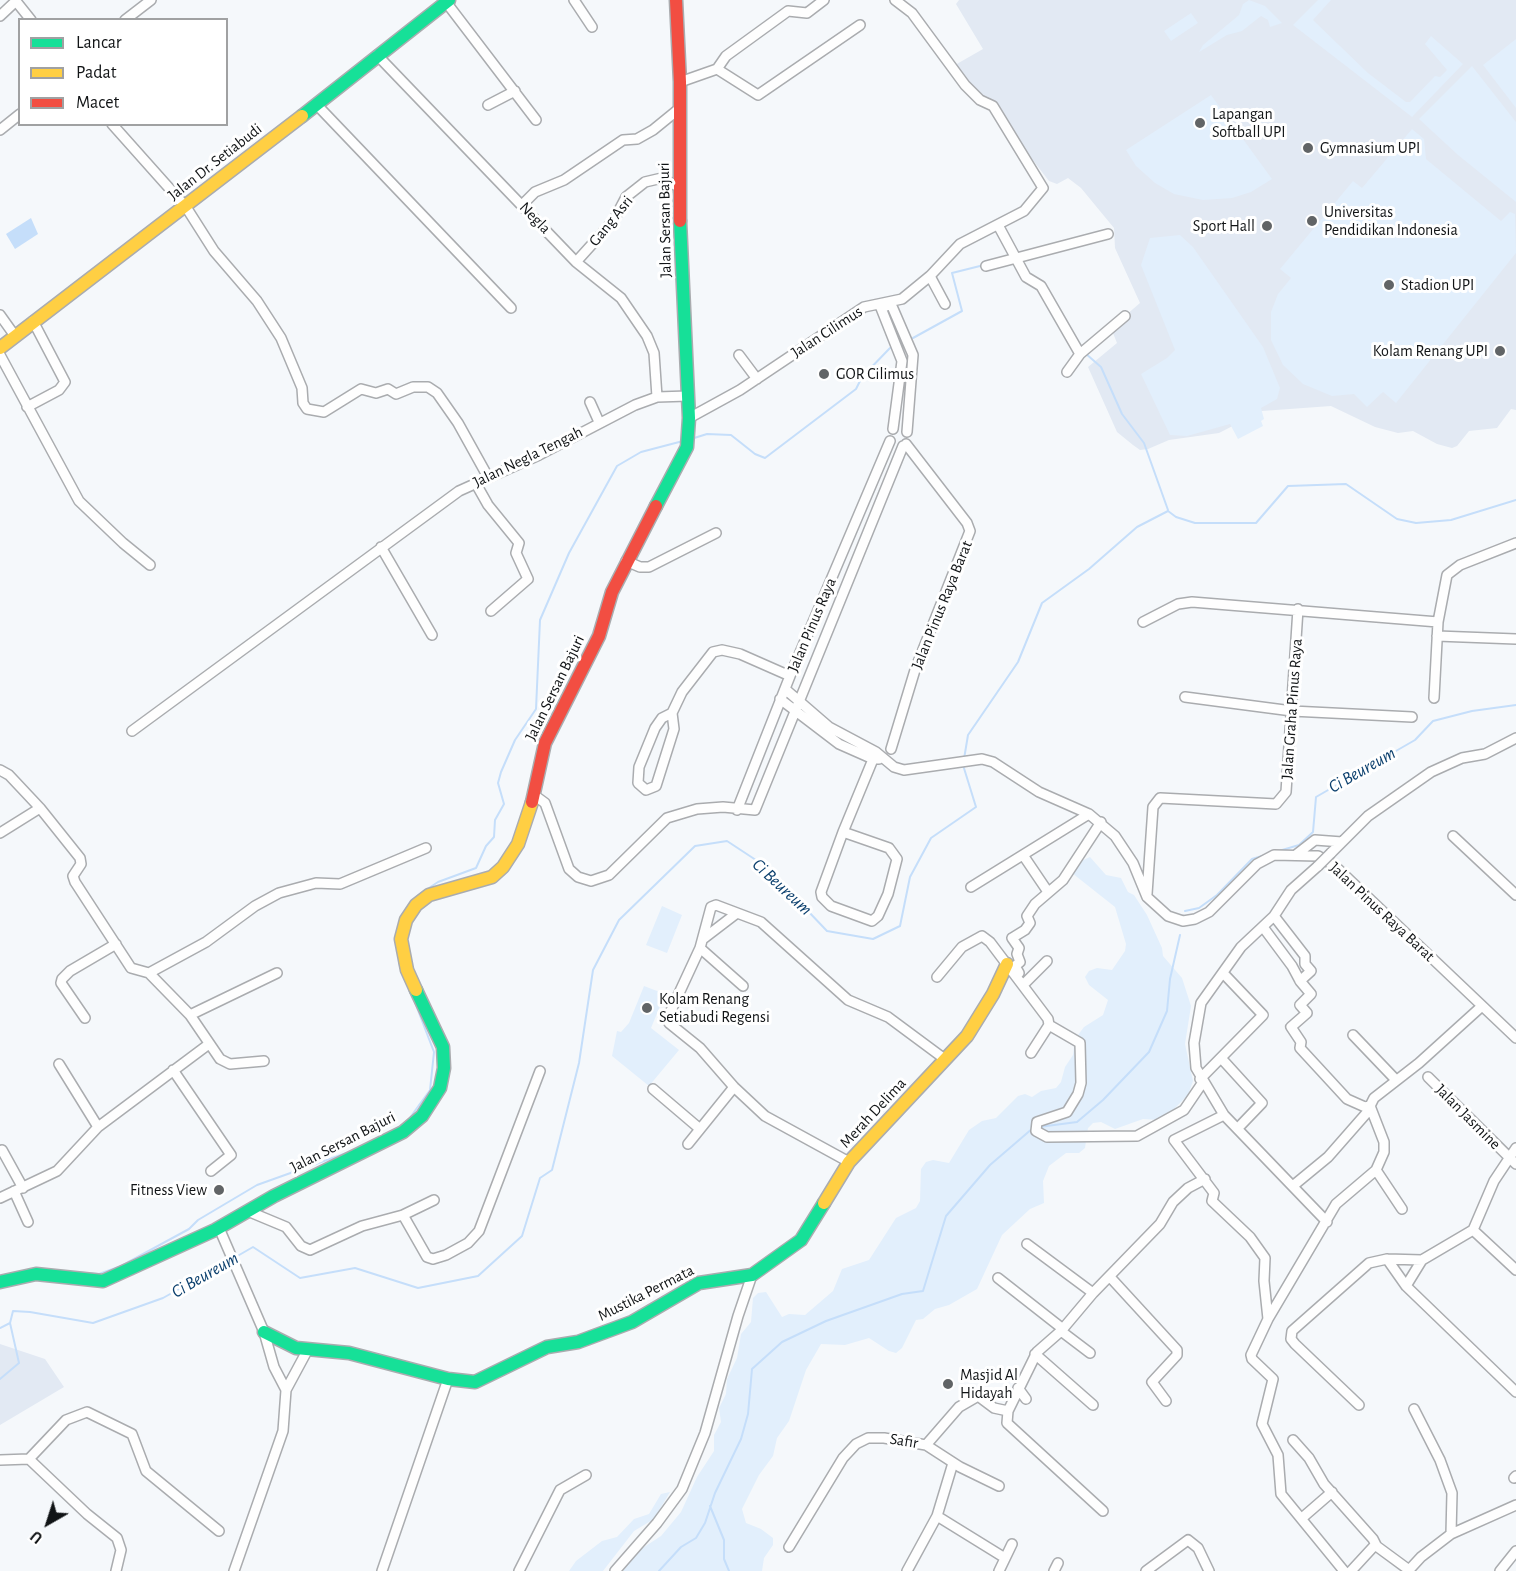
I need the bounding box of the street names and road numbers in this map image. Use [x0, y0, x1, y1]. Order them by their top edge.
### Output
street label: Jalan Dr. Setiabudi [164, 119, 266, 205]
street label: Jalan Sersan Bajuri [654, 162, 676, 278]
street label: Gang Asri [585, 192, 637, 250]
street label: Negla [515, 198, 555, 238]
street label: Jalan Cilimus [788, 302, 866, 362]
street label: Jalan Negla Tengah [470, 422, 586, 492]
street label: Jalan Pinus Raya Barat [907, 538, 977, 672]
street label: Jalan Pinus Raya [783, 575, 841, 675]
street label: Jalan Sersan Bajuri [521, 632, 589, 744]
street label: Jalan Graha Pinus Raya [1278, 638, 1306, 780]
street label: Jalan Pinus Raya Barat [1325, 858, 1439, 966]
street label: Merah Delima [836, 1074, 910, 1152]
street label: Jalan Jasmine [1431, 1080, 1505, 1154]
street label: Jalan Sersan Bajuri [287, 1107, 399, 1177]
street label: Mustika Permata [595, 1261, 697, 1325]
street label: Safir [888, 1429, 920, 1453]

